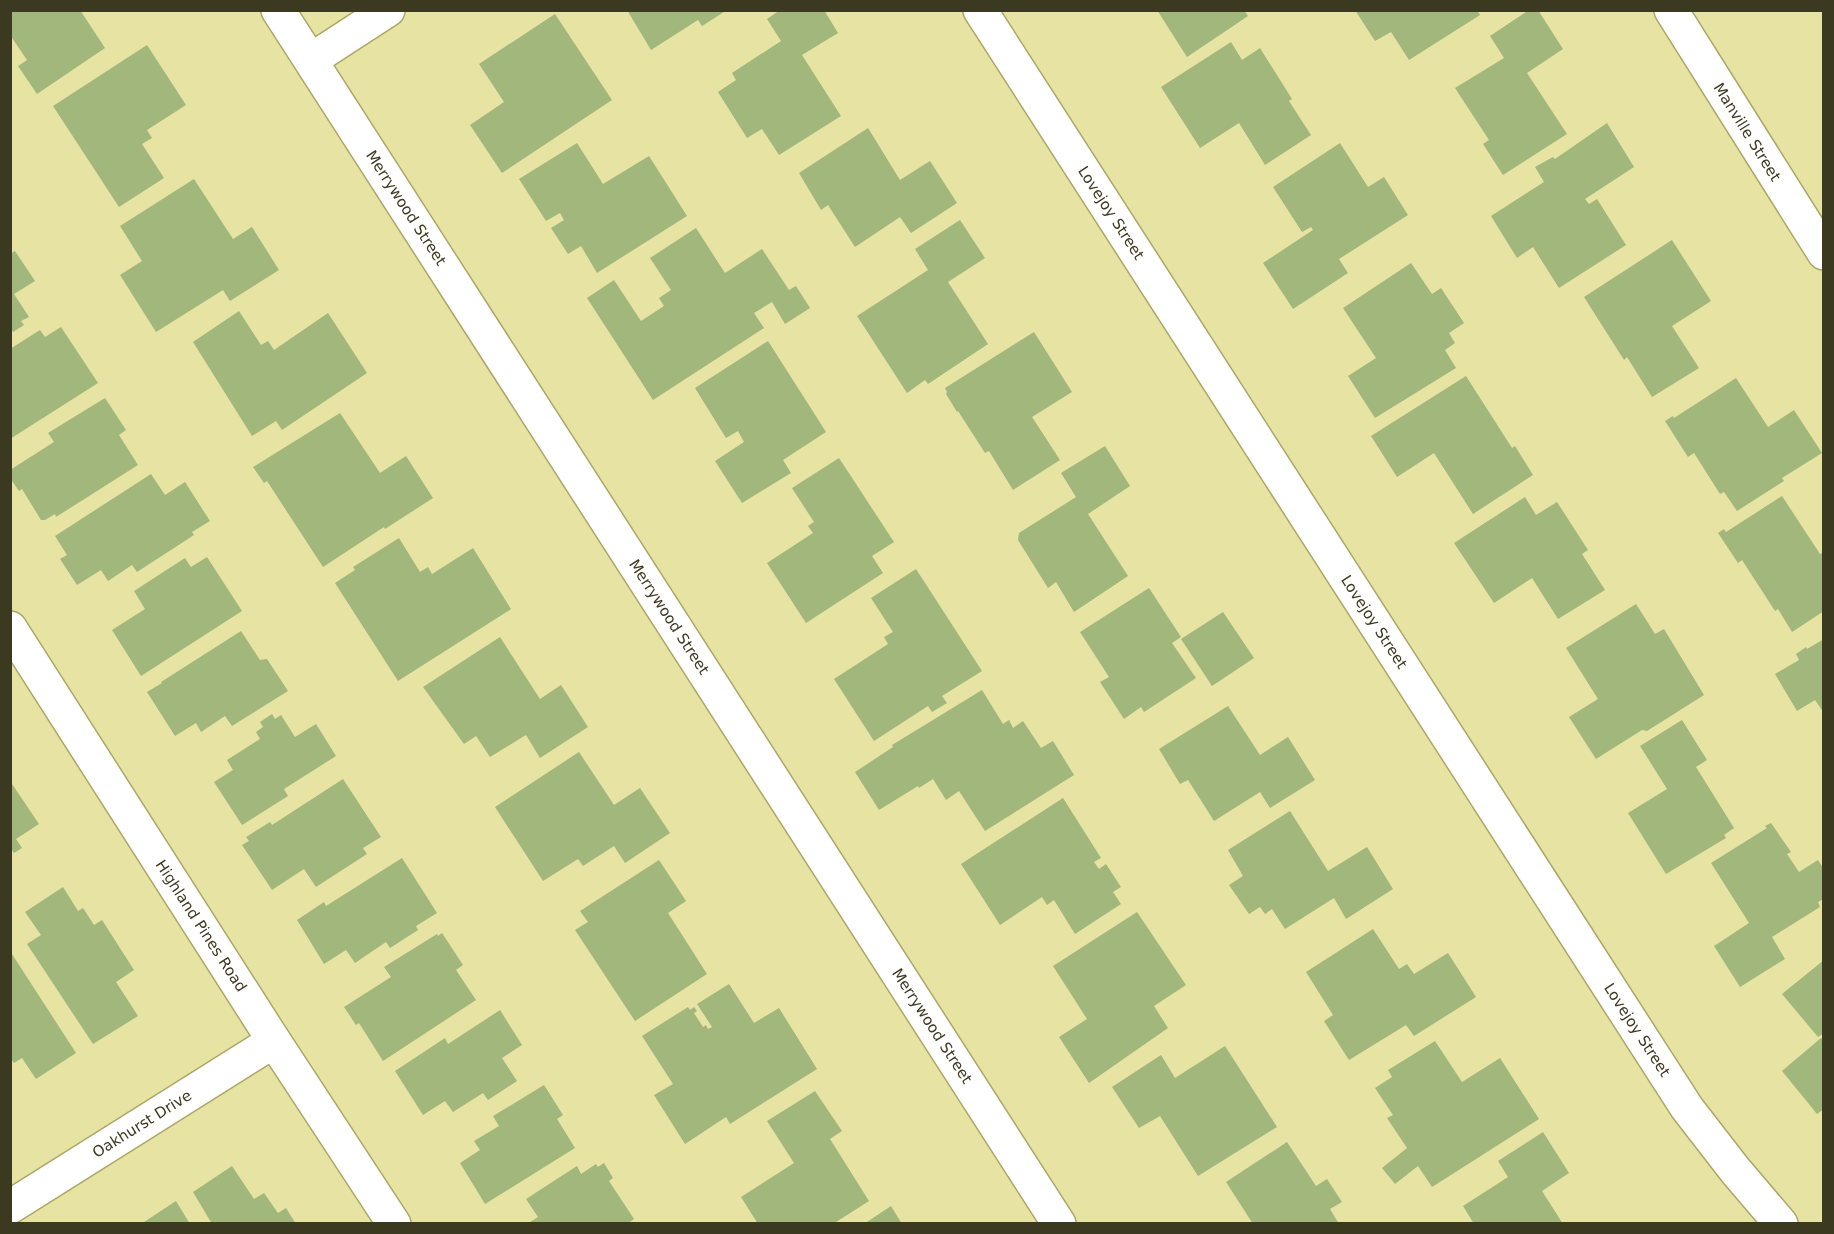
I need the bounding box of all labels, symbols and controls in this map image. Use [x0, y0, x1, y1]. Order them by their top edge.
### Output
street label: Manville Street [1710, 79, 1785, 185]
street label: Merrywood Street [362, 147, 450, 269]
street label: Lovejoy Street [1074, 163, 1148, 263]
street label: Merrywood Street [625, 556, 713, 678]
street label: Lovejoy Street [1337, 572, 1411, 672]
street label: Highland Pines Road [152, 857, 250, 995]
street label: Merrywood Street [888, 965, 976, 1087]
street label: Lovejoy Street [1600, 980, 1674, 1080]
street label: Oakhurst Drive [89, 1086, 195, 1162]

